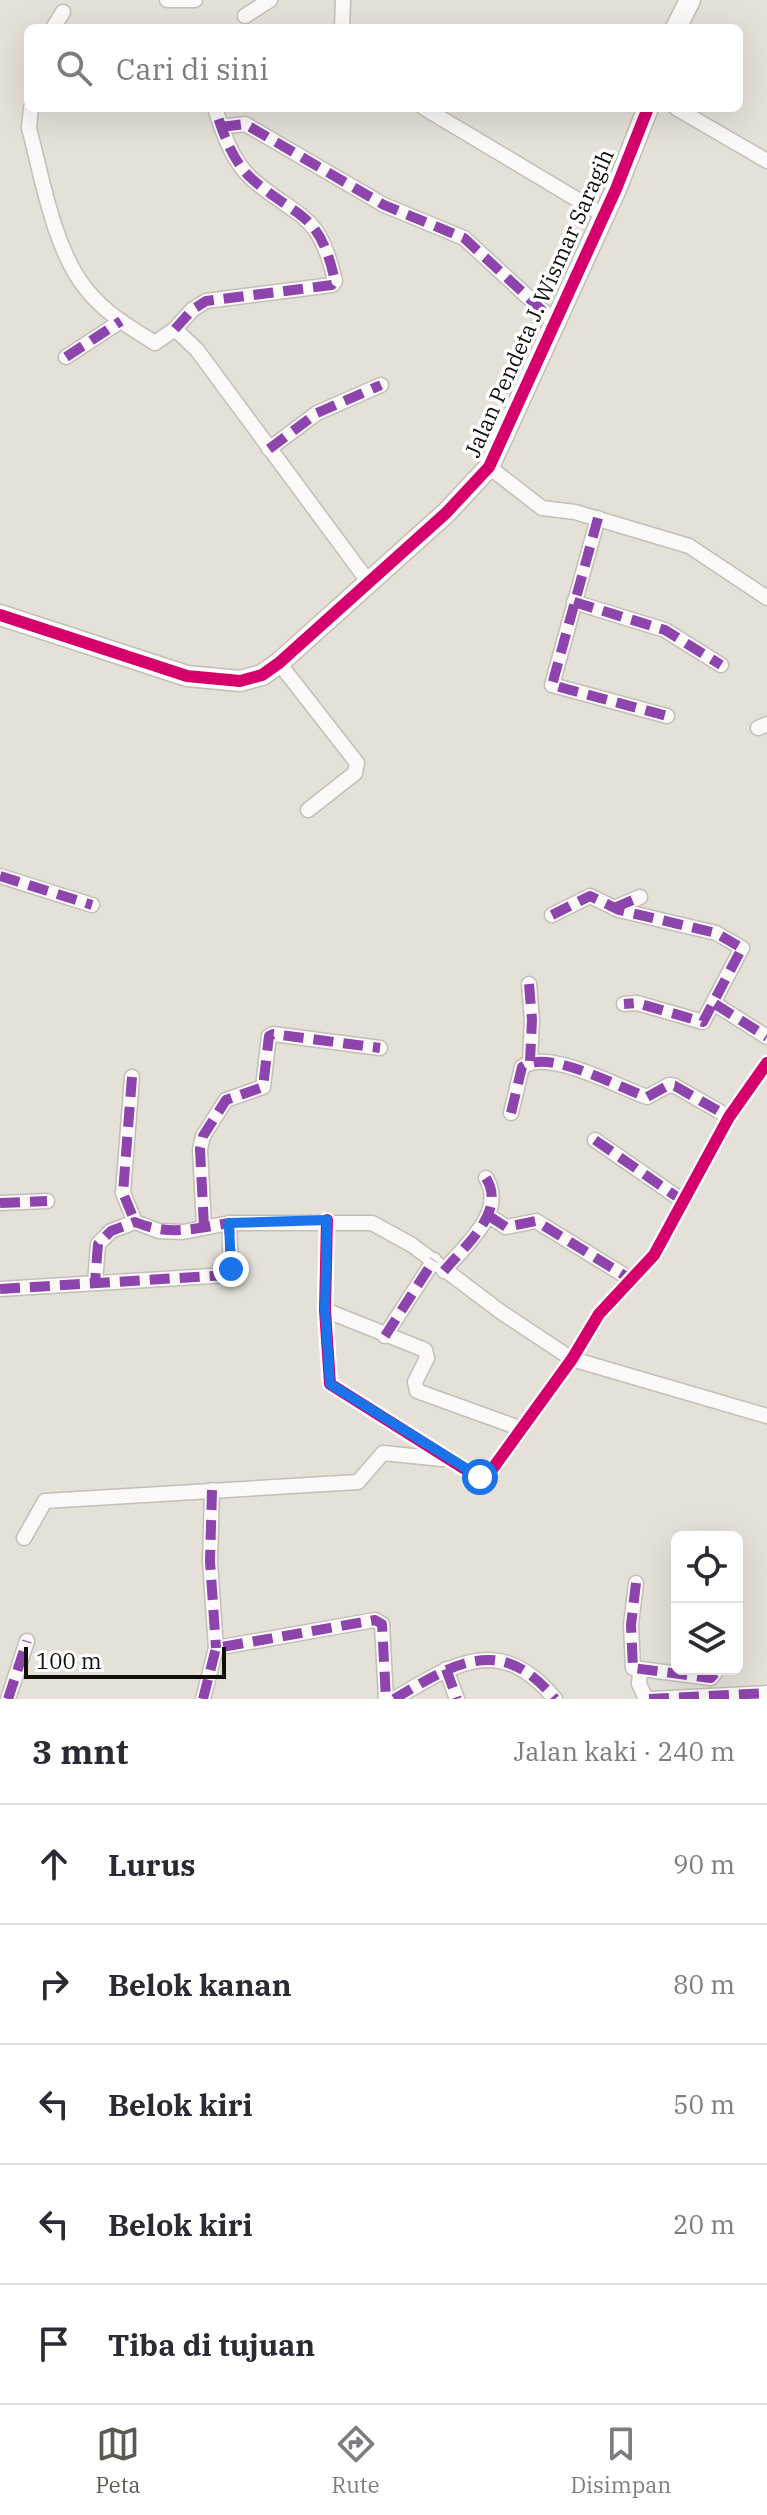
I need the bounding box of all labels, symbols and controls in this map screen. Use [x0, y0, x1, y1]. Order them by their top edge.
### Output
search box [24, 24, 743, 112]
icon: search [52, 46, 96, 90]
text: Cari di sini [116, 49, 269, 88]
street label: Jalan Pendeta J. Wismar Saragih [457, 144, 620, 462]
route end [213, 1251, 249, 1287]
route start [462, 1459, 498, 1495]
map controls [671, 1531, 743, 1675]
button: locate [671, 1531, 743, 1603]
button: layers [671, 1603, 743, 1675]
scale bar [24, 1643, 226, 1679]
text: 100 m [36, 1646, 102, 1675]
text: 3 mnt [32, 1729, 129, 1773]
text: Jalan kaki · 240 m [514, 1734, 735, 1768]
icon: ahead [32, 1842, 76, 1886]
text: Lurus [108, 1845, 196, 1884]
text: 90 m [673, 1847, 735, 1881]
icon: right [32, 1962, 76, 2006]
text: Belok kanan [108, 1965, 292, 2004]
text: 80 m [673, 1967, 735, 2001]
icon: left [32, 2082, 76, 2126]
text: Belok kiri [108, 2085, 253, 2124]
text: 50 m [673, 2087, 735, 2121]
icon: left [32, 2202, 76, 2246]
text: Belok kiri [108, 2205, 253, 2244]
text: 20 m [673, 2207, 735, 2241]
icon: arrive [32, 2322, 76, 2366]
text: Tiba di tujuan [108, 2325, 315, 2364]
tab: Peta [96, 2422, 140, 2499]
tab: Rute [332, 2422, 379, 2499]
tab: Disimpan [571, 2422, 671, 2499]

